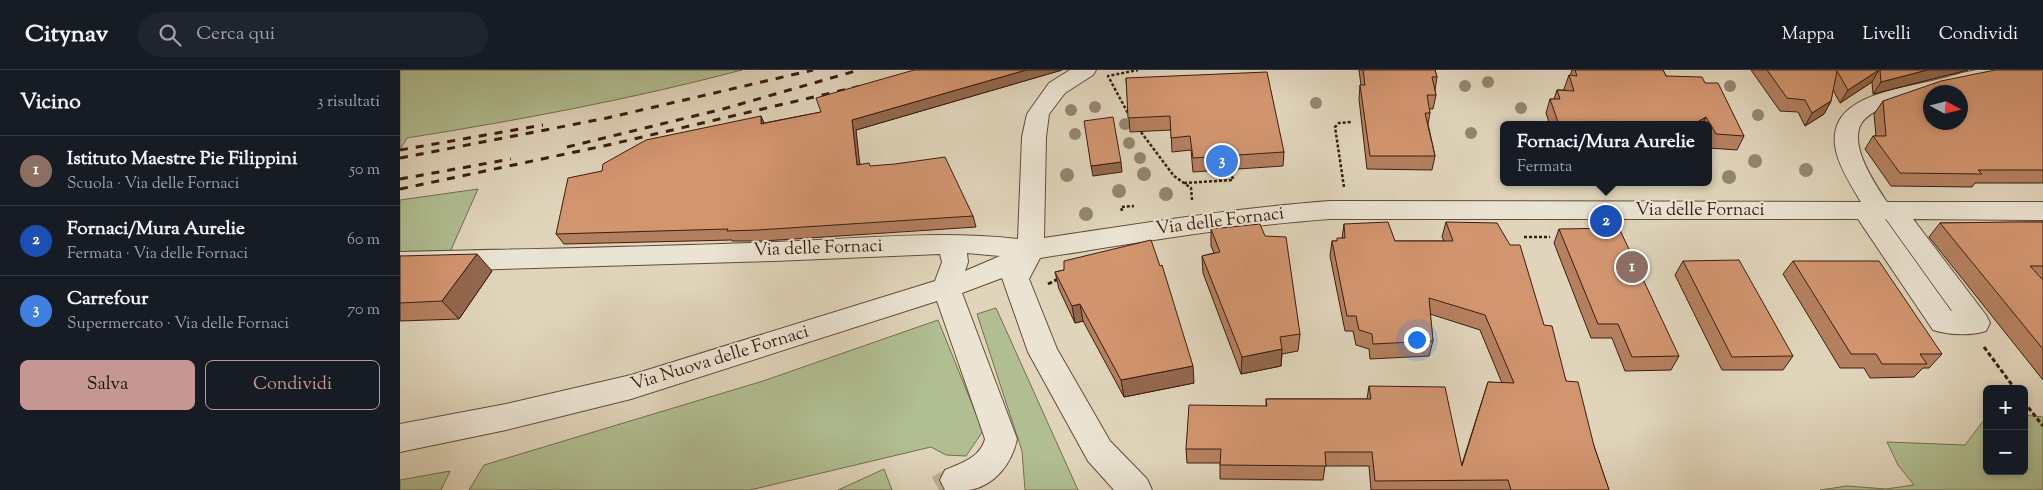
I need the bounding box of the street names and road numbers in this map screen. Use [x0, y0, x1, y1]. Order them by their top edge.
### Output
street label: Via delle Fornaci [1635, 198, 1765, 224]
street label: Via delle Fornaci [1154, 201, 1286, 243]
street label: Via delle Fornaci [753, 234, 883, 264]
street label: Via Nuova delle Fornaci [628, 320, 812, 398]

